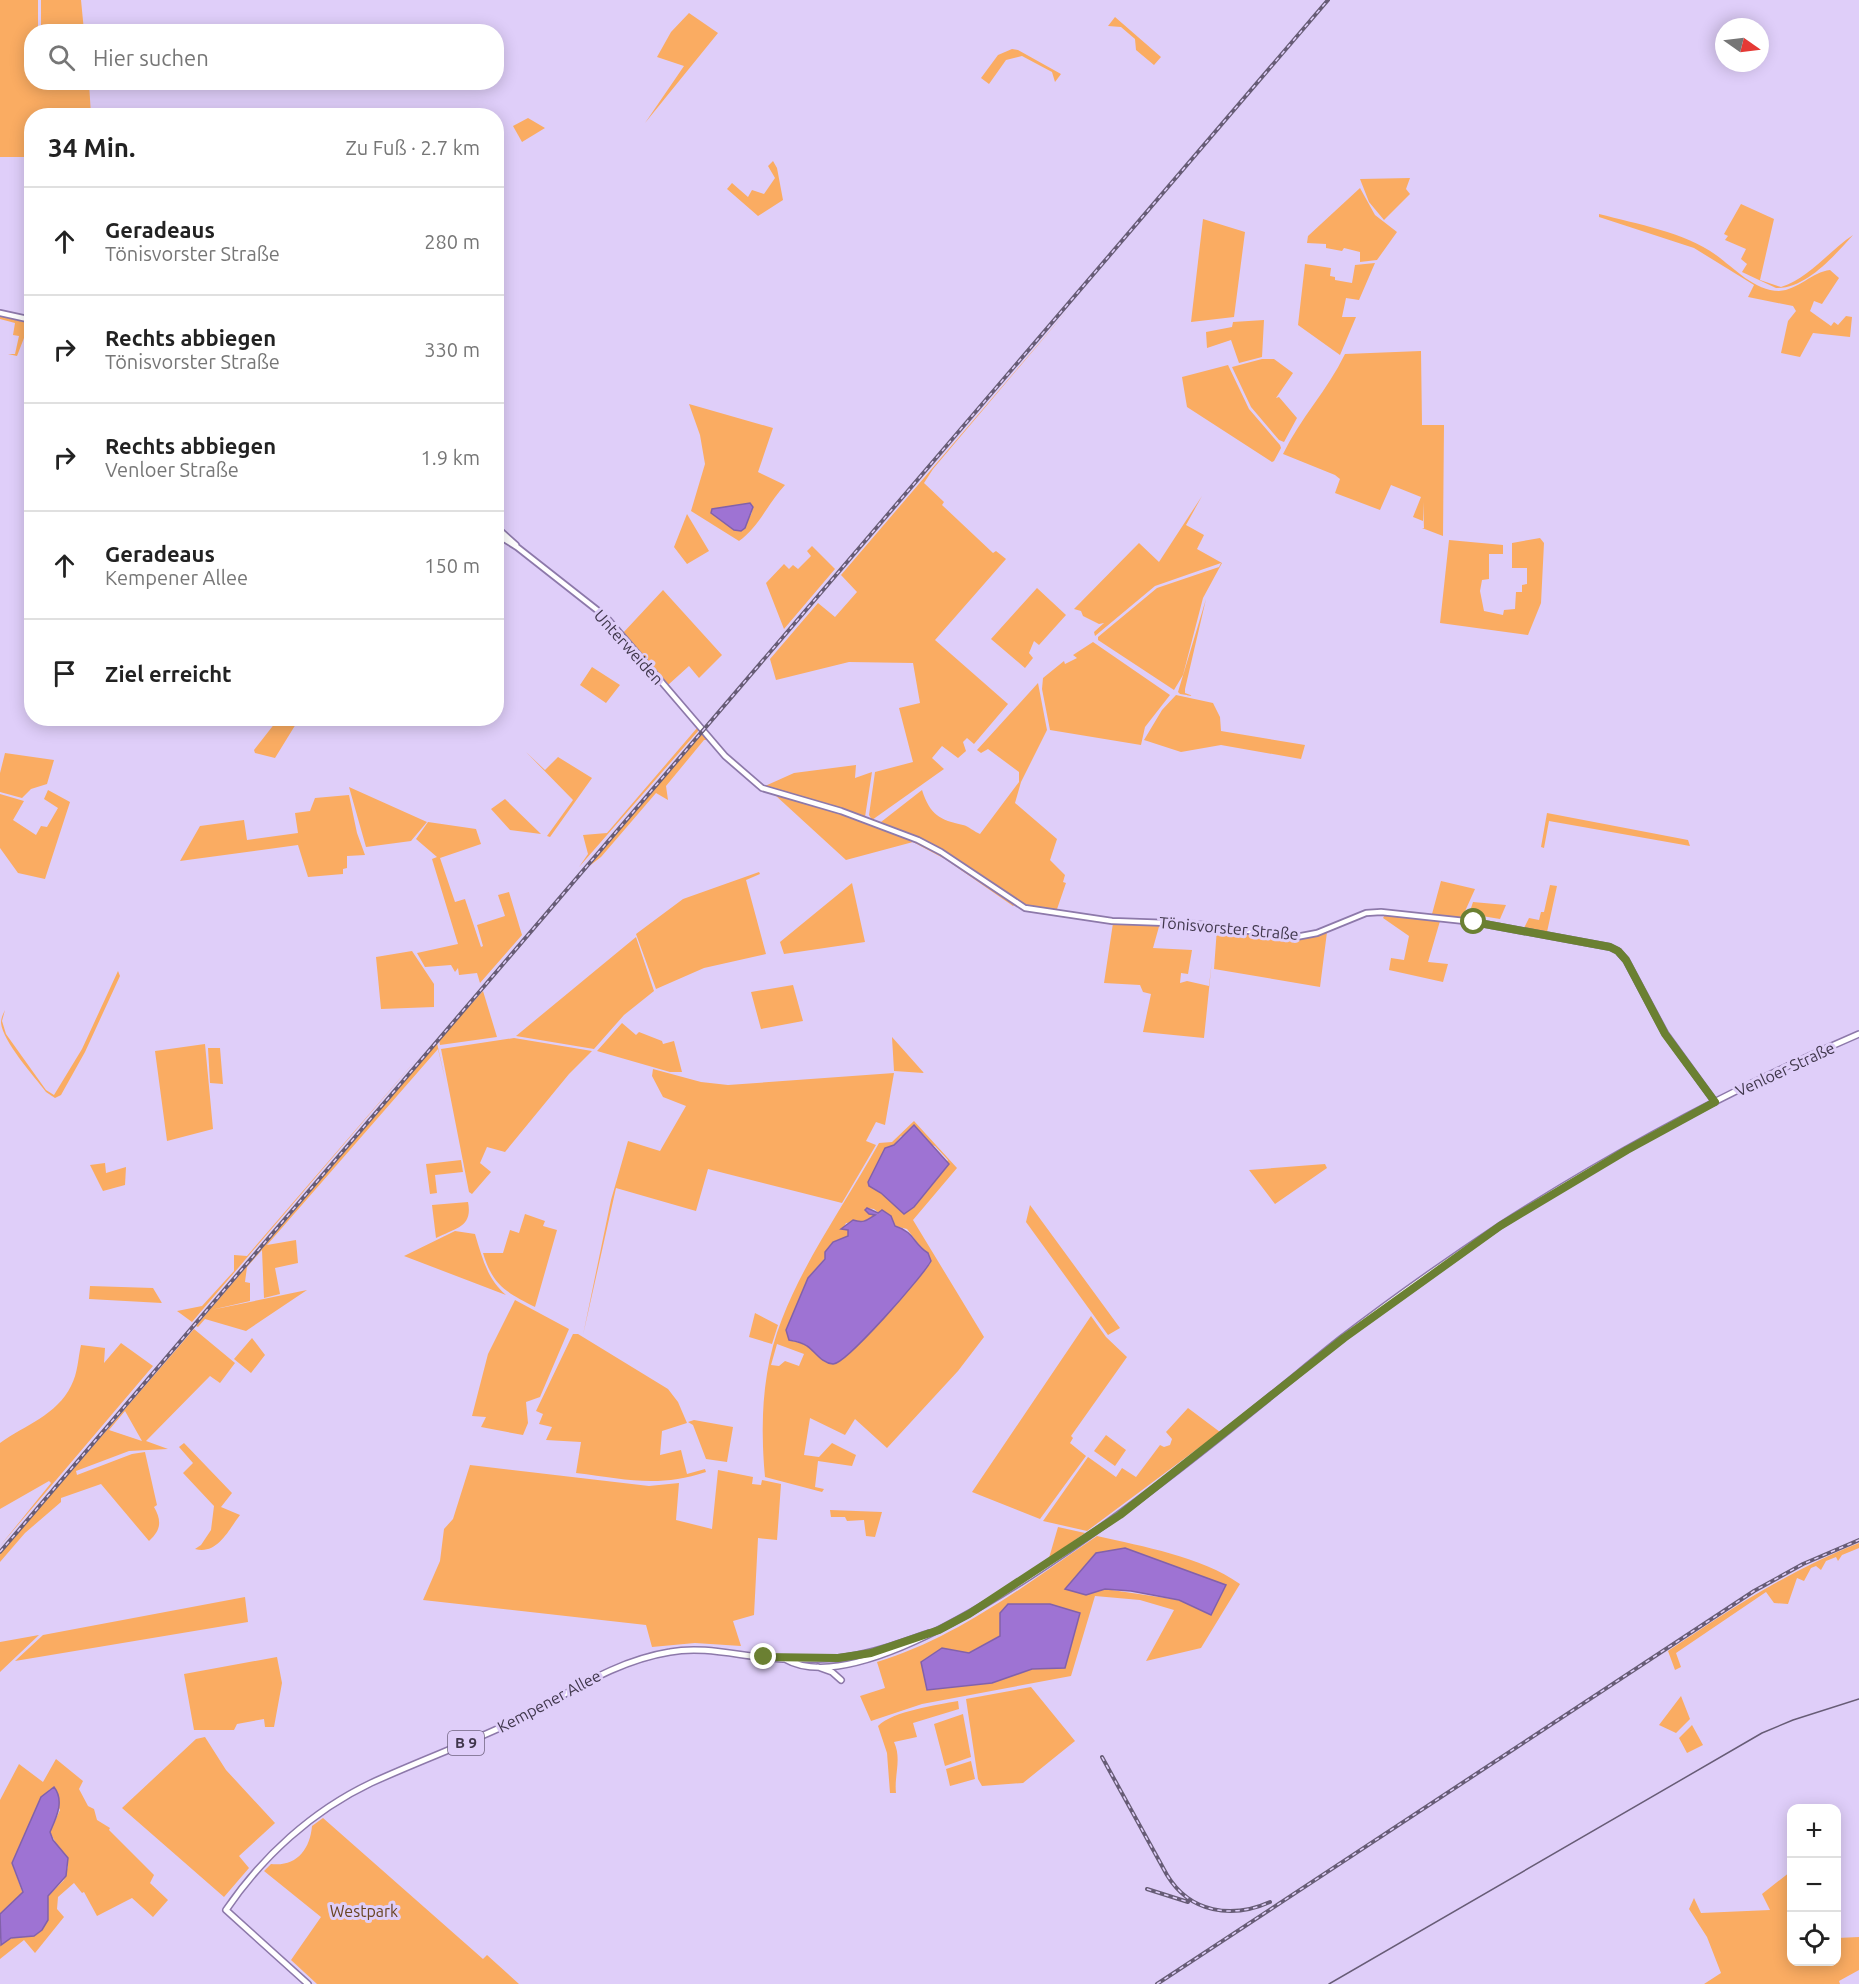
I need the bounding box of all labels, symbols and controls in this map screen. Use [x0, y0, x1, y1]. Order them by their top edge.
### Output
north arrow [1715, 18, 1769, 72]
search box [24, 24, 504, 90]
icon: search [45, 41, 78, 74]
text: Hier suchen [93, 45, 209, 70]
text: 34 Min. [48, 133, 135, 162]
text: Zu Fuß · 2.7 km [346, 136, 480, 159]
text: Geradeaus [105, 217, 215, 242]
icon: ahead [48, 225, 81, 258]
text: 280 m [424, 230, 480, 253]
text: Tönisvorster Straße [105, 242, 280, 265]
text: Rechts abbiegen [105, 325, 276, 350]
icon: right [48, 333, 81, 366]
text: 330 m [424, 338, 480, 361]
text: Tönisvorster Straße [105, 350, 280, 373]
text: Rechts abbiegen [105, 433, 276, 458]
icon: right [48, 441, 81, 474]
text: 1.9 km [421, 446, 480, 469]
text: Venloer Straße [105, 458, 239, 481]
text: Geradeaus [105, 541, 215, 566]
icon: ahead [48, 549, 81, 582]
text: 150 m [424, 554, 480, 577]
text: Kempener Allee [105, 566, 248, 589]
street label: Unterweiden [591, 606, 667, 688]
icon: arrive [48, 657, 81, 690]
text: Ziel erreicht [105, 661, 232, 686]
route start [1460, 908, 1486, 934]
street label: Tönisvorster Straße [1159, 913, 1299, 943]
street label: Venloer Straße [1733, 1038, 1837, 1100]
route end [750, 1643, 776, 1669]
street label: Kempener Allee [494, 1666, 604, 1736]
road number: B 9 [448, 1731, 484, 1755]
map controls [1787, 1804, 1841, 1966]
button: + [1787, 1804, 1841, 1858]
button: − [1787, 1858, 1841, 1912]
park label: Westpark [330, 1902, 398, 1920]
button: locate [1787, 1912, 1841, 1966]

